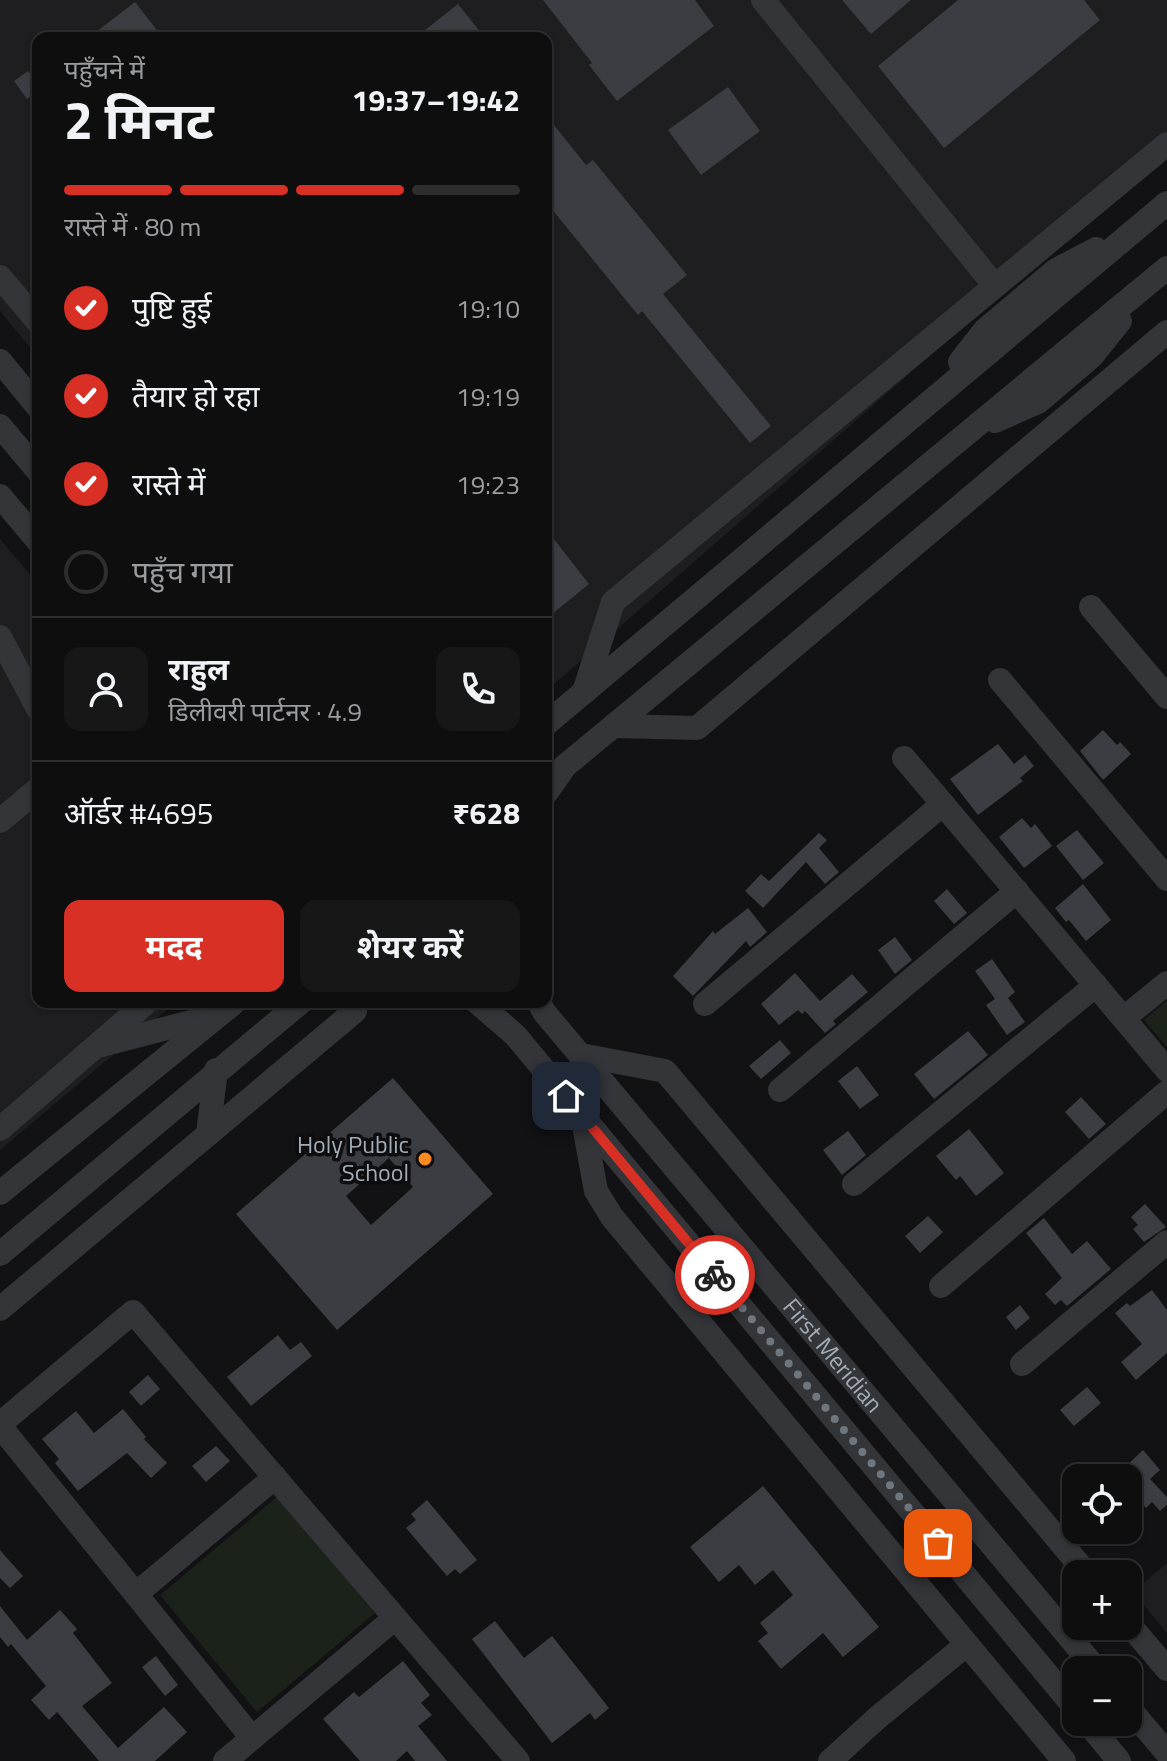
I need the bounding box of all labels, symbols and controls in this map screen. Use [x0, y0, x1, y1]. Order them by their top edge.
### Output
text: पहुँचने में [64, 50, 145, 89]
text: 19:37–19:42 [352, 77, 520, 123]
text: 2 मिनट [64, 80, 214, 159]
text: रास्ते में · 80 m [64, 207, 201, 246]
text: पुष्टि हुई [132, 285, 212, 331]
icon: check [64, 286, 108, 330]
text: 19:10 [456, 289, 520, 328]
text: तैयार हो रहा [132, 373, 259, 419]
icon: check [64, 374, 108, 418]
text: 19:19 [456, 377, 520, 416]
text: रास्ते में [132, 461, 205, 507]
icon: check [64, 462, 108, 506]
text: 19:23 [456, 465, 520, 504]
text: पहुँच गया [132, 549, 233, 595]
text: राहुल [168, 646, 229, 692]
button: person [64, 647, 148, 731]
button: phone [436, 647, 520, 731]
text: डिलीवरी पार्टनर · 4.9 [168, 692, 362, 731]
text: ऑर्डर #4695 [64, 790, 214, 836]
text: ₹628 [452, 790, 520, 836]
button: मदद [64, 900, 284, 992]
button: शेयर करें [300, 900, 520, 992]
pin [532, 1062, 600, 1130]
icon: home [544, 1074, 588, 1118]
place label: Holy Public School [297, 1126, 409, 1190]
marker: Holy Public School [416, 1150, 434, 1168]
courier [675, 1235, 755, 1315]
icon: bike [693, 1253, 737, 1297]
street label: First Meridian [775, 1290, 892, 1420]
map controls [1062, 1464, 1142, 1736]
button: locate [1062, 1464, 1142, 1544]
pin [904, 1509, 972, 1577]
icon: bag [916, 1521, 960, 1565]
button: + [1062, 1560, 1142, 1640]
button: − [1062, 1656, 1142, 1736]

